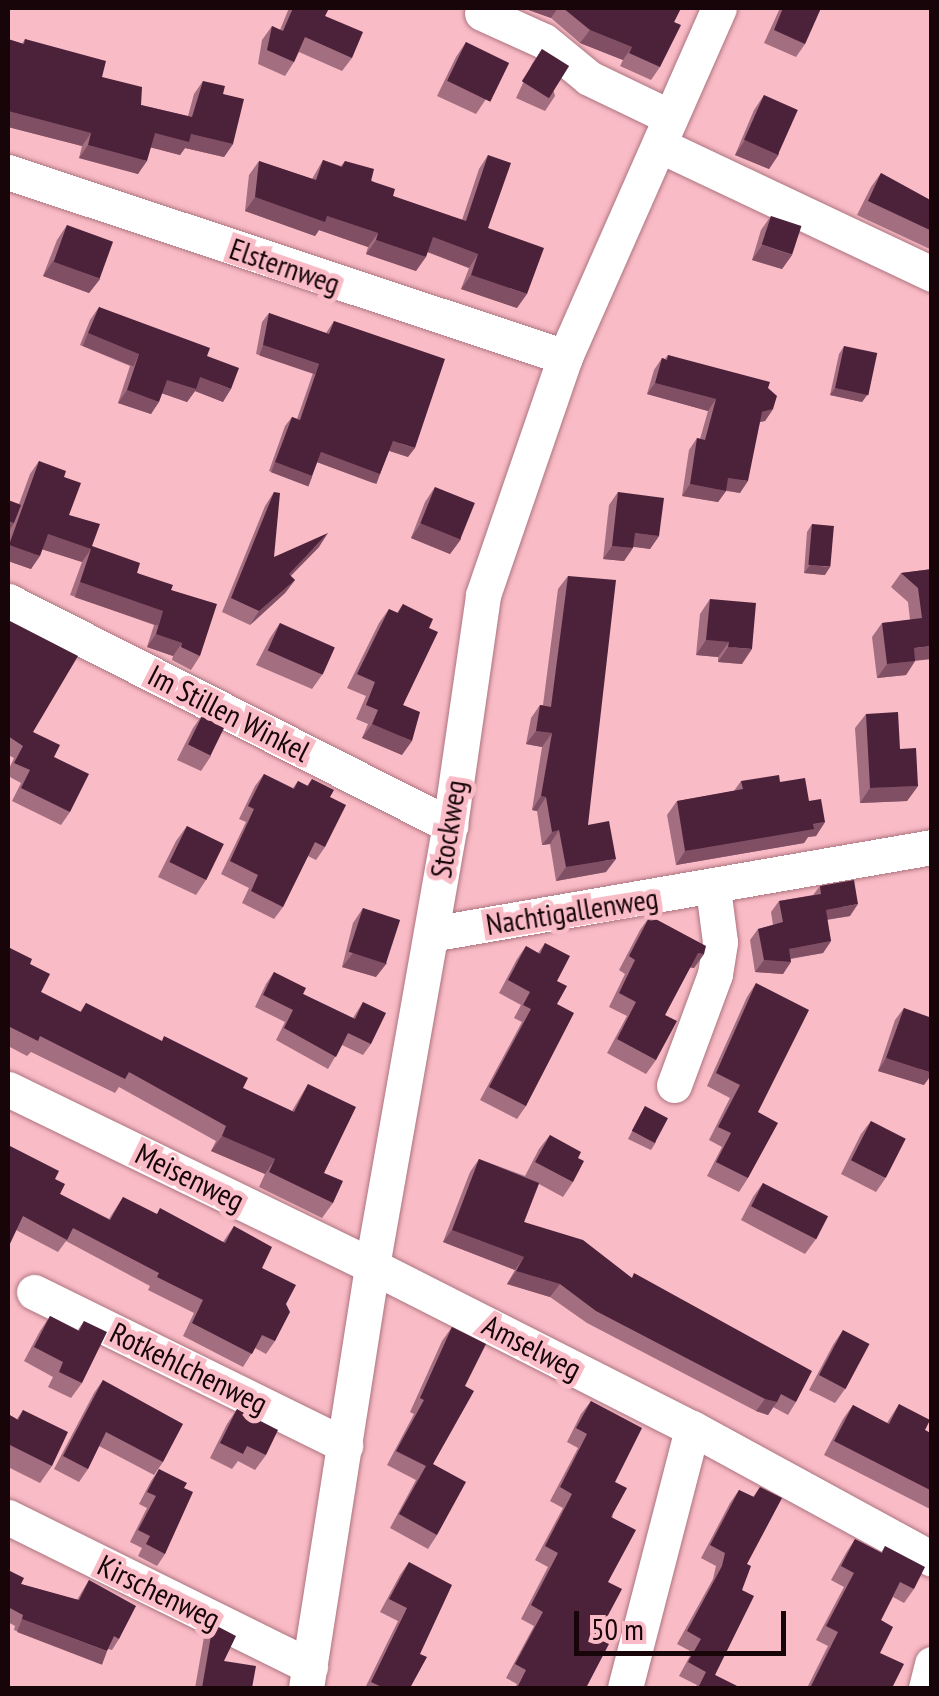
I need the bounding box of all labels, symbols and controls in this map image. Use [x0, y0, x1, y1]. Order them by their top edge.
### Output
street label: Elsternweg [225, 230, 345, 302]
street label: Im Stillen Winkel [142, 657, 316, 769]
street label: Stockweg [423, 777, 473, 881]
street label: Nachtigallenweg [483, 880, 661, 942]
street label: Meisenweg [130, 1135, 250, 1219]
street label: Amselweg [477, 1307, 587, 1387]
street label: Rotkehlchenweg [105, 1314, 273, 1422]
street label: Kirschenweg [92, 1547, 226, 1637]
scale bar [579, 1591, 792, 1653]
text: 50 m [591, 1609, 644, 1648]

